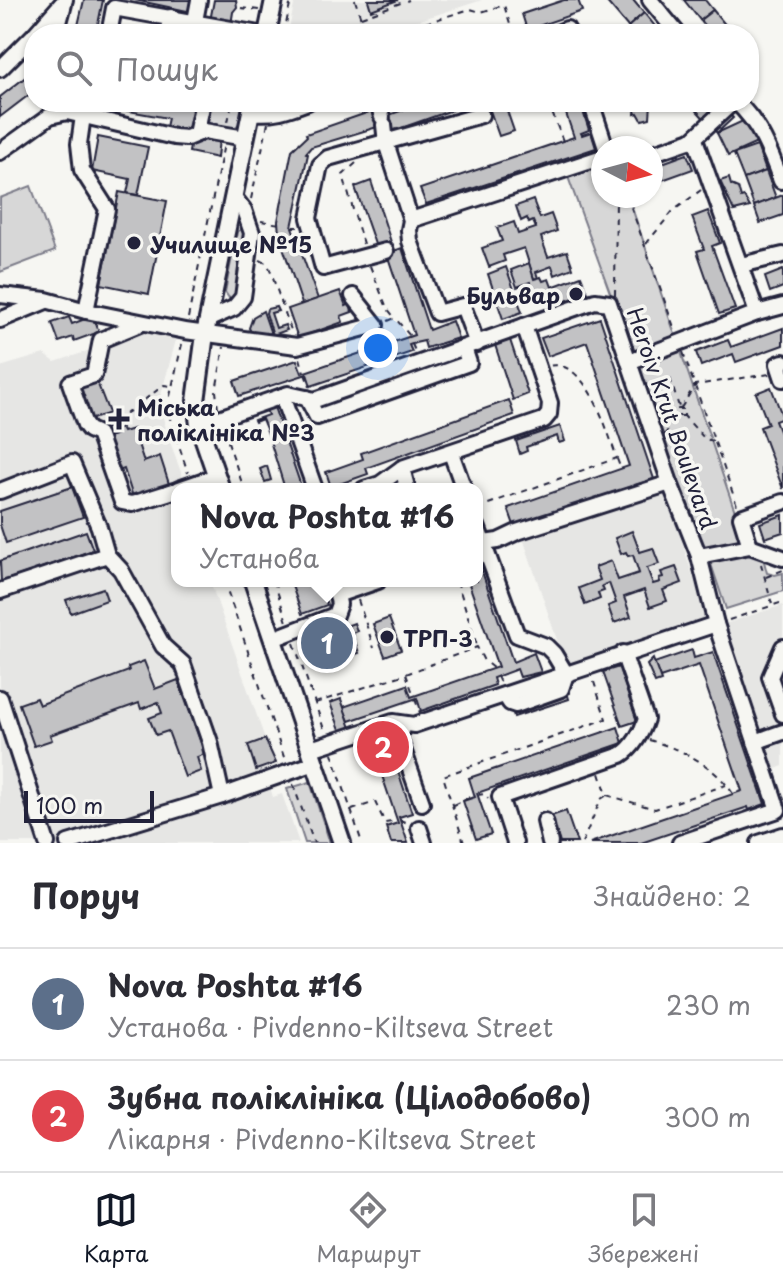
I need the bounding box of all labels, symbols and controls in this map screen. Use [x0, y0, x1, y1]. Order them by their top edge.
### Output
search box [24, 24, 759, 112]
icon: search [52, 46, 96, 90]
text: Пошук [116, 46, 218, 91]
north arrow [591, 136, 663, 208]
place label: Училище №15 [150, 227, 312, 260]
marker: Училище №15 [125, 234, 143, 252]
place label: Бульвар [466, 278, 560, 311]
marker: Бульвар [567, 285, 585, 303]
street label: Heroiv Krut Boulevard [620, 303, 726, 533]
your location [358, 328, 398, 368]
place label: Міська поліклініка №3 [137, 390, 315, 448]
marker: Міська поліклініка №3 [108, 408, 130, 430]
popup [171, 483, 483, 587]
text: Nova Poshta #16 [200, 493, 454, 538]
text: Установа [200, 538, 319, 577]
pin: 1 [301, 613, 353, 673]
place label: ТРП-3 [403, 621, 473, 654]
marker: ТРП-3 [378, 628, 396, 646]
pin: 2 [357, 717, 409, 777]
scale bar [24, 787, 154, 823]
text: 100 m [36, 788, 103, 821]
text: Поруч [32, 869, 140, 921]
text: Знайдено: 2 [594, 876, 751, 915]
text: Nova Poshta #16 [108, 962, 363, 1007]
text: 1 [52, 985, 64, 1024]
text: 230 m [666, 985, 751, 1024]
text: Установа · Pivdenno-Kiltseva Street [108, 1007, 553, 1046]
text: Зубна поліклініка (Цілодобово) [108, 1074, 591, 1119]
text: 2 [49, 1097, 67, 1136]
text: 300 m [664, 1097, 751, 1136]
text: Лікарня · Pivdenno-Kiltseva Street [108, 1119, 536, 1158]
tab: Карта [84, 1188, 149, 1269]
tab: Маршрут [316, 1188, 421, 1269]
tab: Збережені [588, 1188, 699, 1269]

